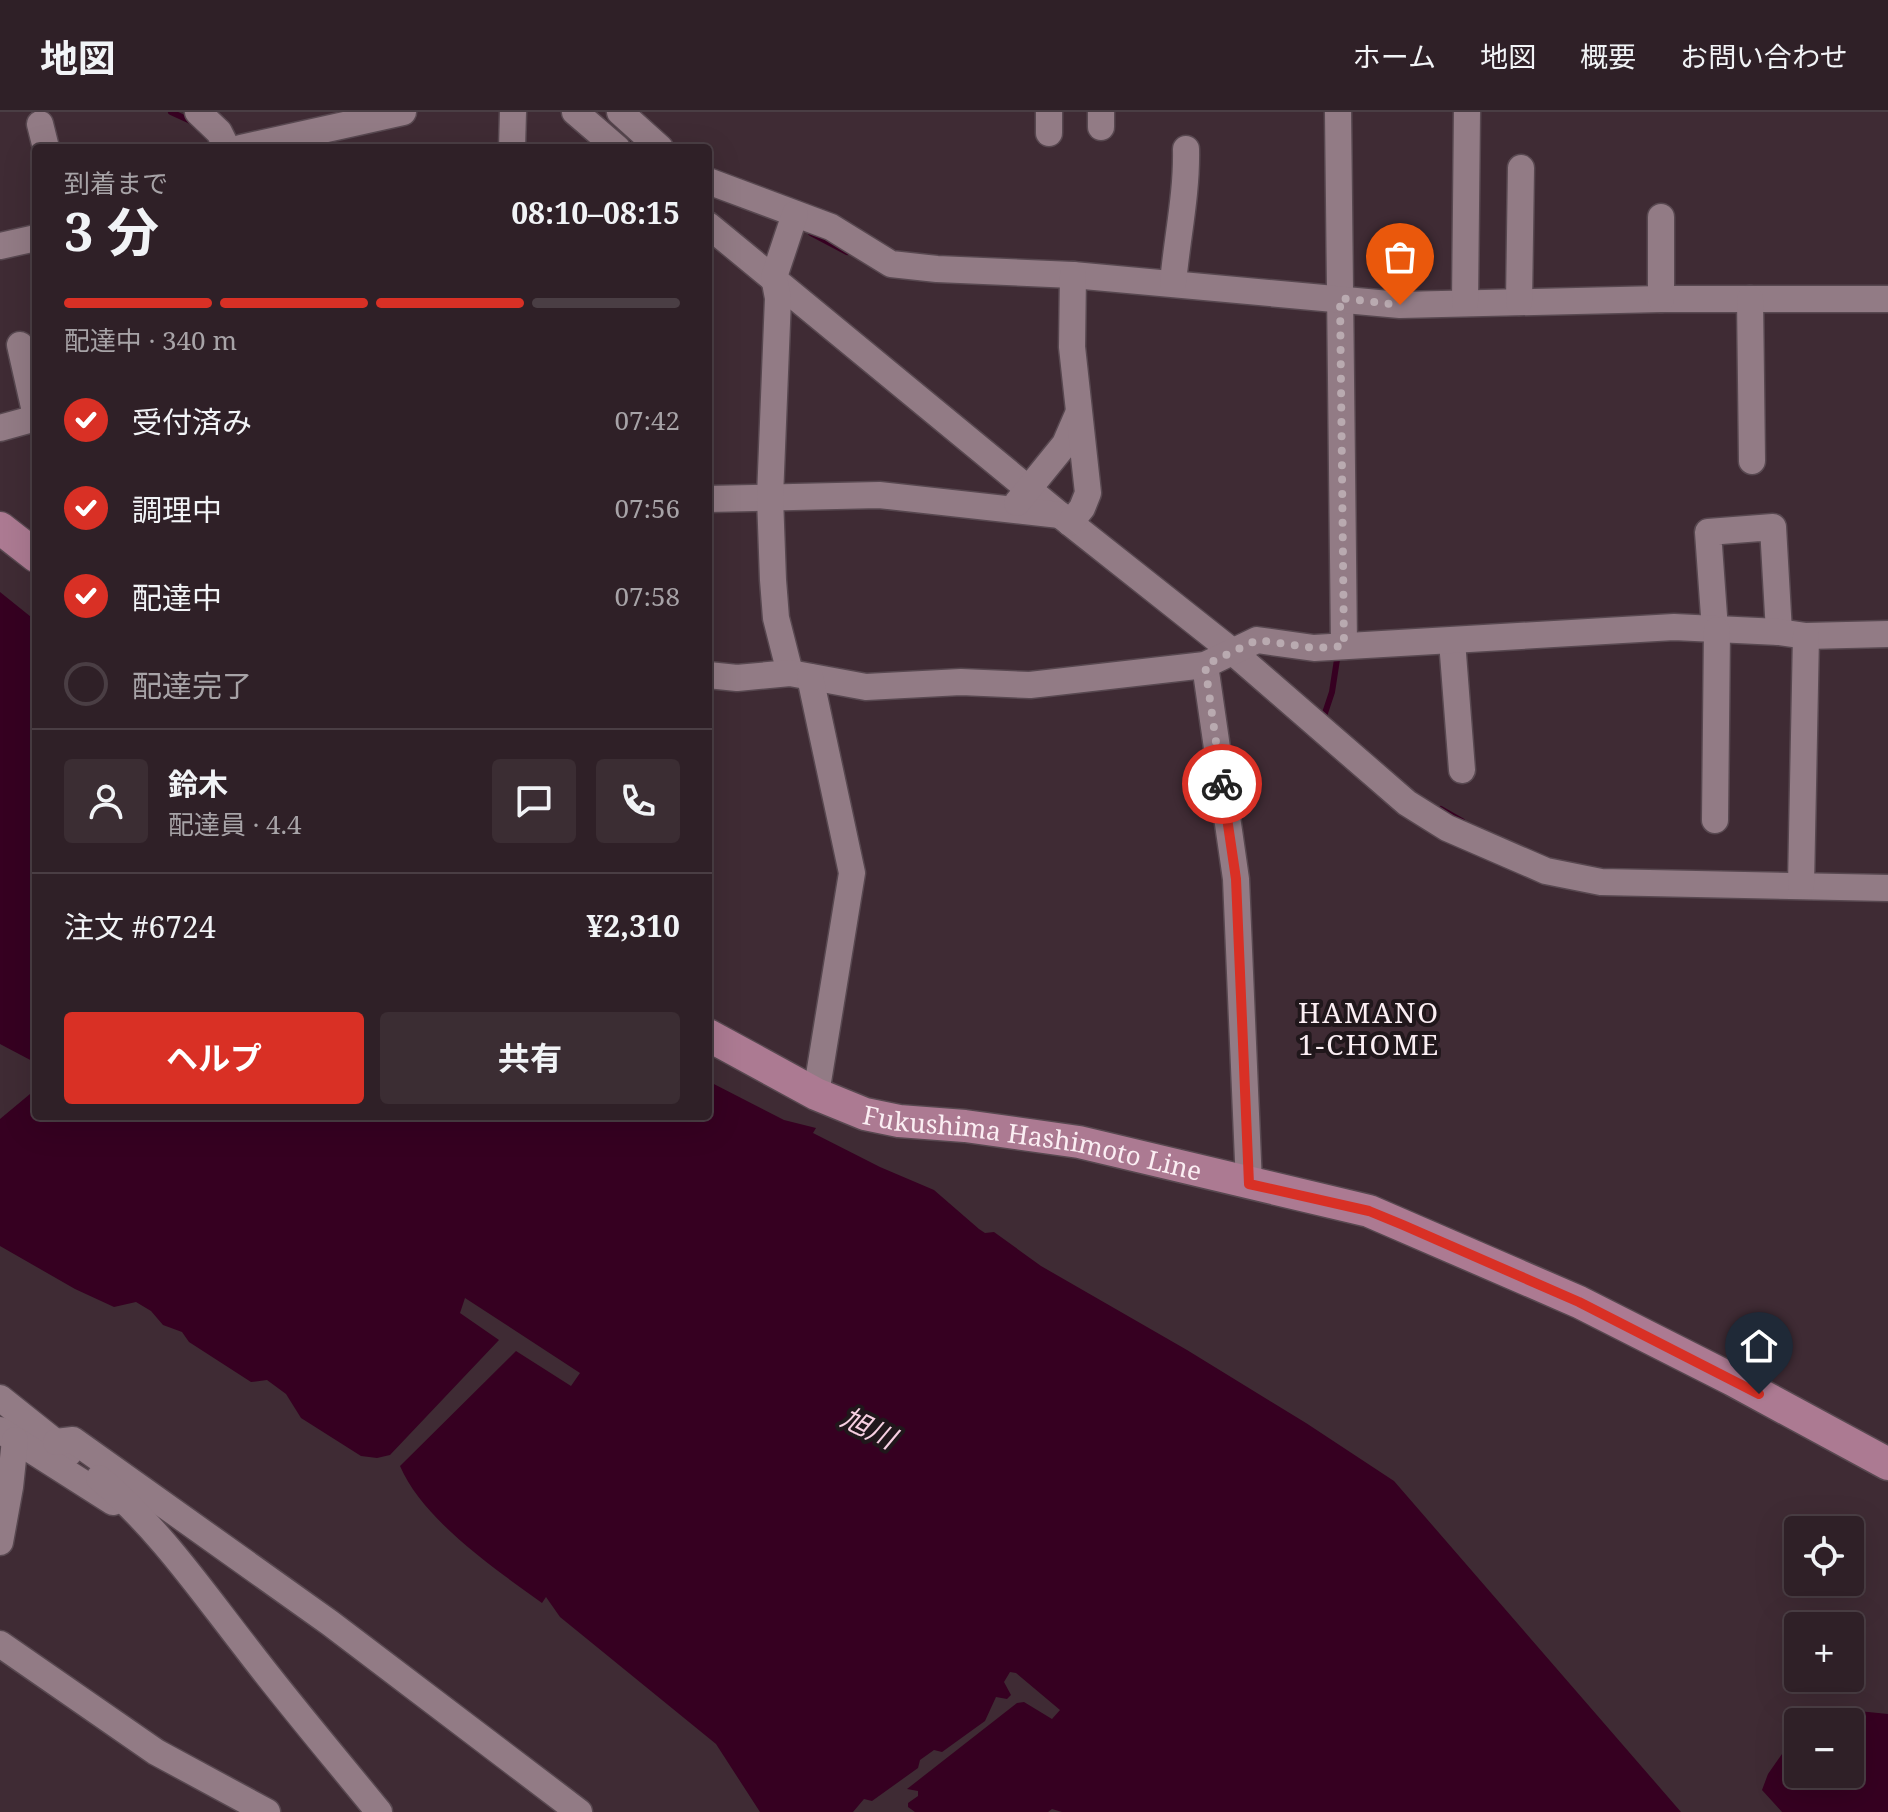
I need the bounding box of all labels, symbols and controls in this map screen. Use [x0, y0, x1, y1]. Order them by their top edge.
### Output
text: 地図 [40, 31, 116, 83]
text: ホーム [1353, 37, 1436, 75]
text: 地図 [1480, 37, 1536, 75]
text: 概要 [1580, 37, 1636, 75]
text: お問い合わせ [1680, 37, 1848, 75]
text: 到着まで [64, 165, 168, 201]
text: 08:10–08:15 [511, 192, 680, 233]
text: 3 分 [64, 195, 159, 266]
pin [1366, 223, 1434, 305]
icon: bag [1378, 235, 1422, 279]
text: 配達中 · 340 m [64, 322, 237, 358]
icon: check [64, 398, 108, 442]
text: 受付済み [132, 401, 252, 442]
text: 07:42 [614, 402, 680, 438]
icon: check [64, 486, 108, 530]
text: 調理中 [132, 489, 222, 530]
text: 07:56 [614, 490, 680, 526]
icon: check [64, 574, 108, 618]
text: 配達中 [132, 577, 222, 618]
text: 07:58 [614, 578, 680, 614]
text: 配達完了 [132, 665, 252, 706]
courier [1182, 744, 1262, 824]
button: person [64, 759, 148, 843]
button: chat [492, 759, 576, 843]
button: phone [596, 759, 680, 843]
icon: bike [1200, 762, 1244, 806]
text: 鈴木 [168, 763, 228, 804]
text: 配達員 · 4.4 [168, 806, 302, 842]
text: ¥2,310 [586, 905, 680, 946]
text: 注文 #6724 [64, 906, 216, 947]
district label: HAMANO 1-CHOME [1298, 993, 1440, 1063]
button: ヘルプ [64, 1012, 364, 1104]
button: 共有 [380, 1012, 680, 1104]
street label: Fukushima Hashimoto Line [860, 1096, 1206, 1189]
pin [1725, 1312, 1793, 1394]
icon: home [1737, 1324, 1781, 1368]
water label: 旭川 [835, 1398, 905, 1458]
map controls [1784, 1516, 1864, 1788]
button: locate [1784, 1516, 1864, 1596]
button: + [1784, 1612, 1864, 1692]
button: − [1784, 1708, 1864, 1788]

